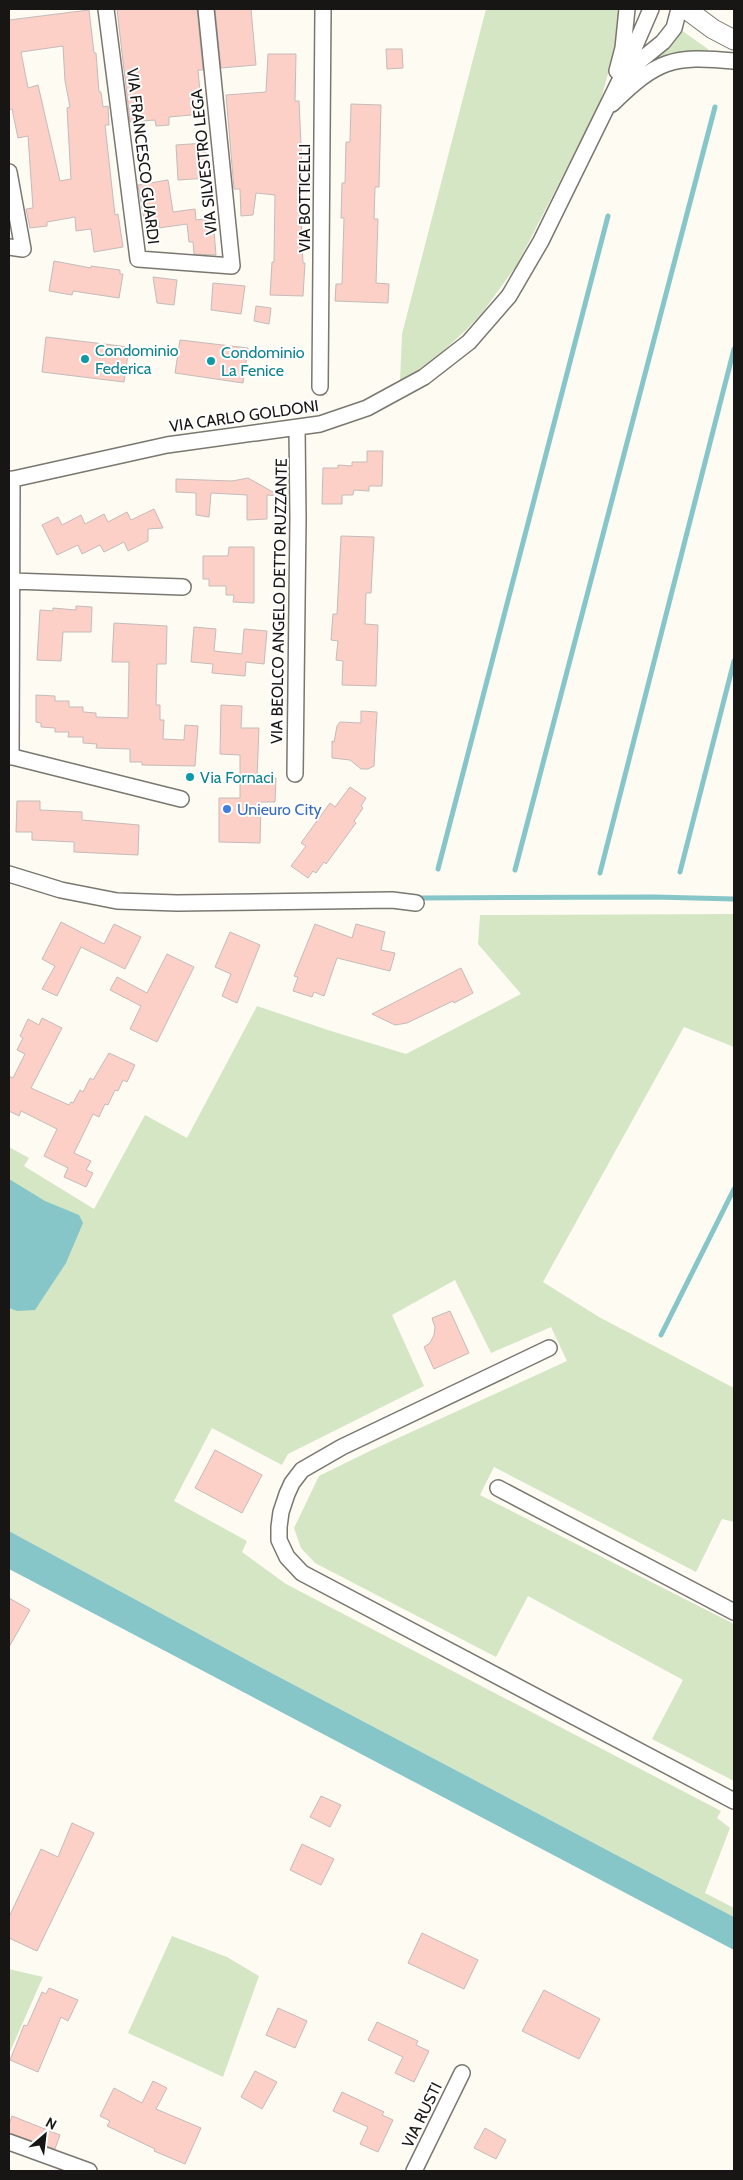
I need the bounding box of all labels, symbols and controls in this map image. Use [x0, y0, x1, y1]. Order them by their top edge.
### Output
street label: VIA FRANCESCO GUARDI [123, 67, 163, 245]
street label: VIA SILVESTRO LEGA [187, 88, 221, 236]
street label: VIA BOTTICELLI [295, 144, 314, 252]
place label: Condominio Federica [95, 341, 179, 378]
place label: Condominio La Fenice [221, 343, 305, 380]
marker: Condominio Federica [79, 353, 91, 365]
marker: Condominio La Fenice [205, 355, 217, 367]
street label: VIA CARLO GOLDONI [168, 396, 320, 436]
street label: VIA BEOLCO ANGELO DETTO RUZZANTE [267, 458, 291, 744]
place label: Via Fornaci [200, 768, 274, 787]
marker: Via Fornaci [184, 771, 196, 783]
place label: Unieuro City [237, 800, 322, 819]
marker: Unieuro City [221, 803, 233, 815]
street label: VIA RUSTI [398, 2079, 446, 2151]
north arrow [20, 2110, 70, 2160]
text: N [43, 2113, 60, 2134]

